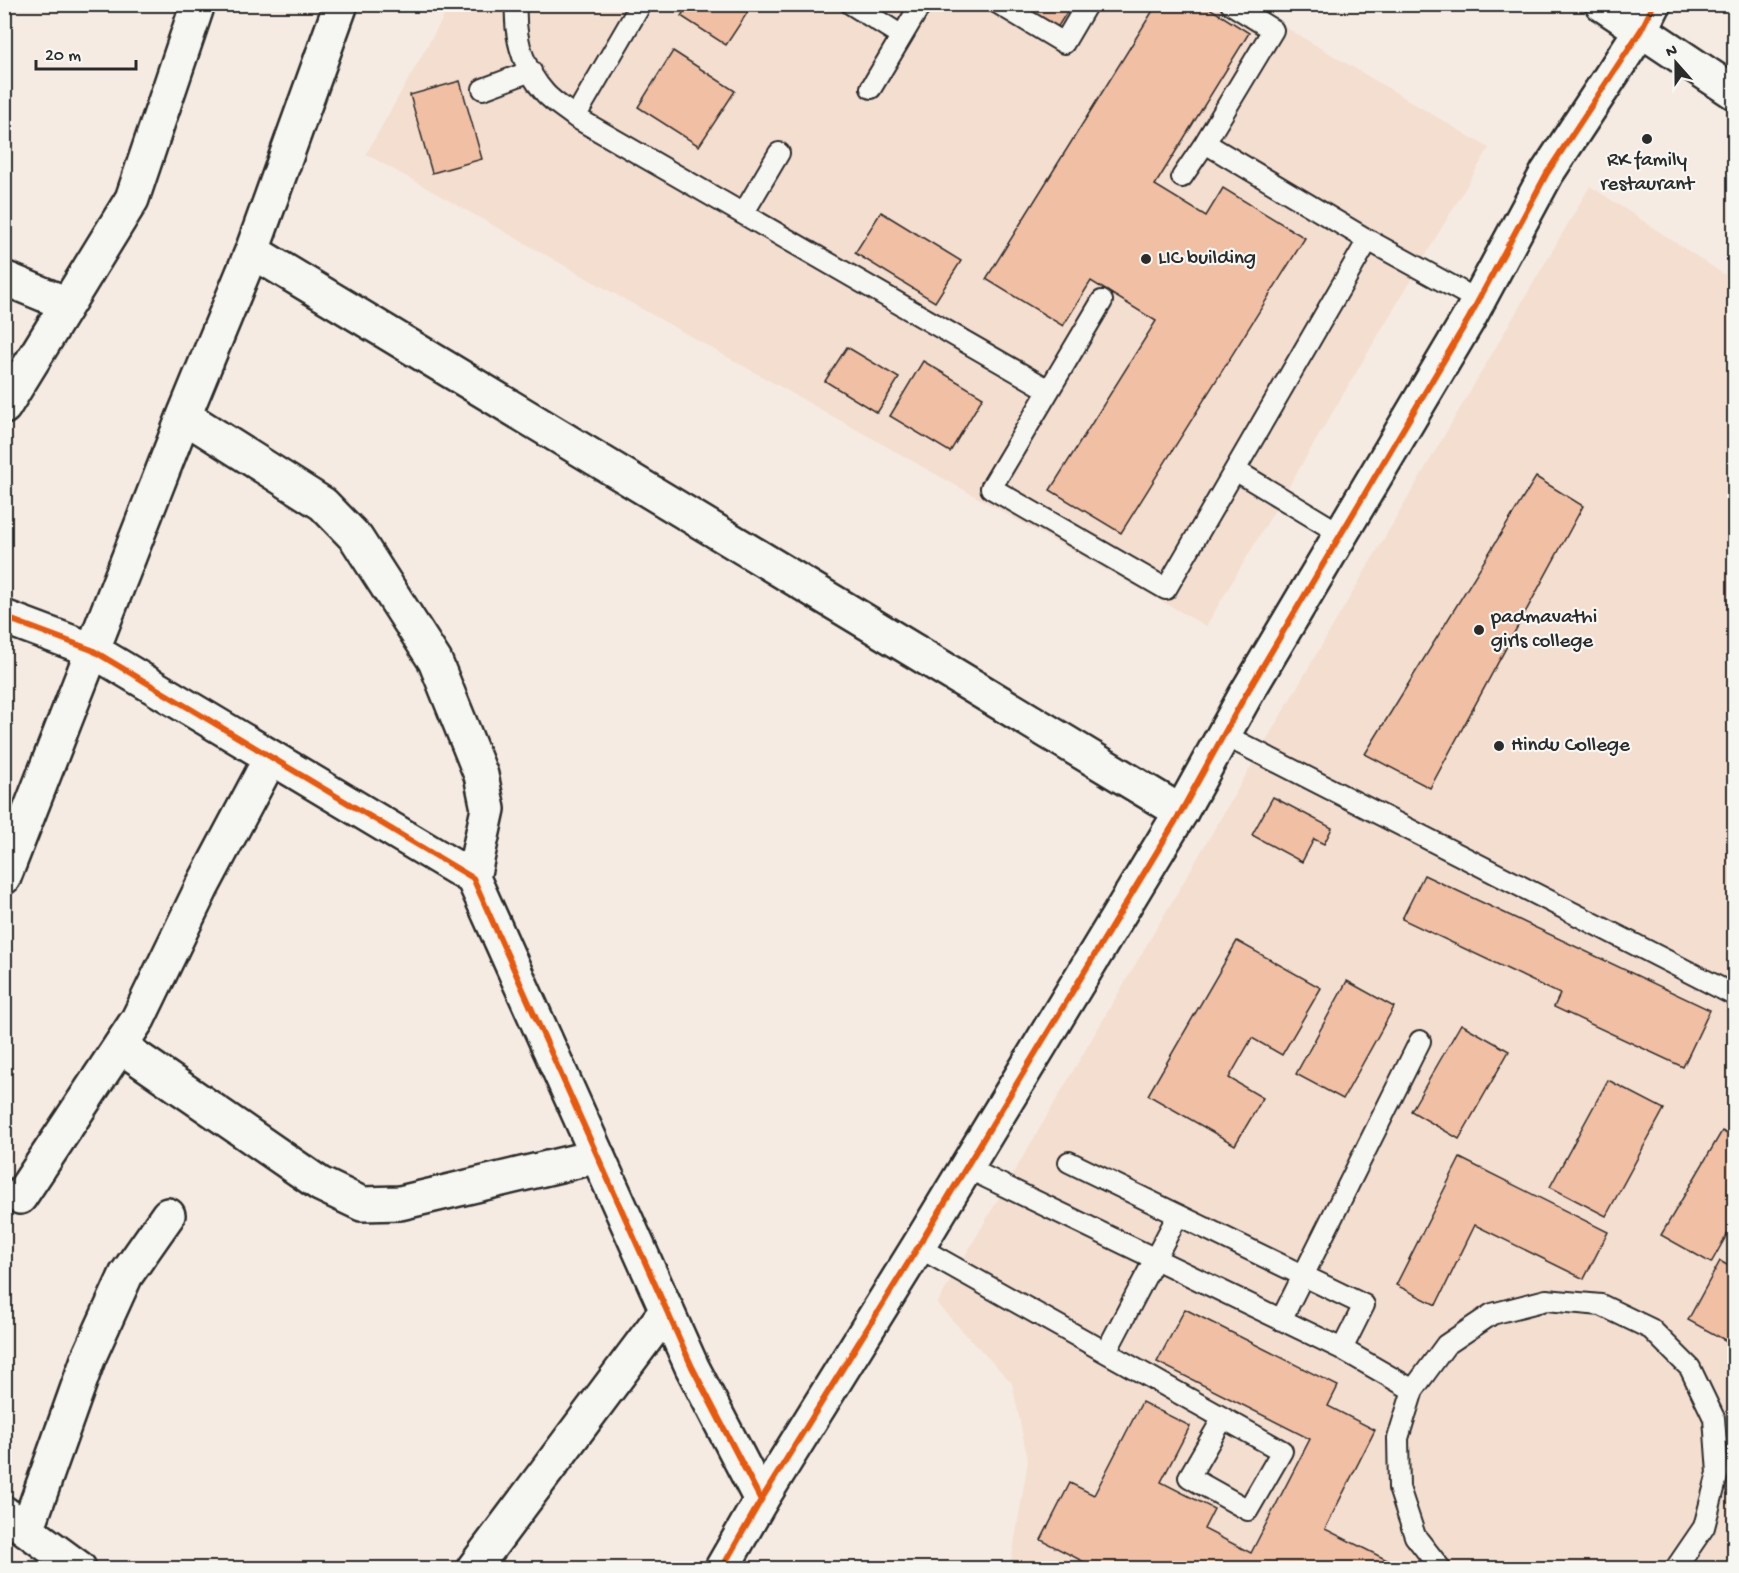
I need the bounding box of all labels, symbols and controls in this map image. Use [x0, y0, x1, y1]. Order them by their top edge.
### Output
scale bar [36, 33, 136, 71]
north arrow [1646, 33, 1706, 93]
text: N [1664, 41, 1681, 63]
text: 20 m [45, 46, 81, 67]
marker: RK family restaurant [1640, 132, 1654, 146]
place label: RK family restaurant [1600, 149, 1696, 198]
place label: LIC building [1158, 247, 1256, 272]
marker: LIC building [1139, 252, 1153, 266]
place label: padmavathi girls college [1490, 606, 1597, 655]
marker: padmavathi girls college [1472, 623, 1486, 637]
place label: Hindu College [1511, 734, 1631, 759]
marker: Hindu College [1492, 739, 1506, 753]

